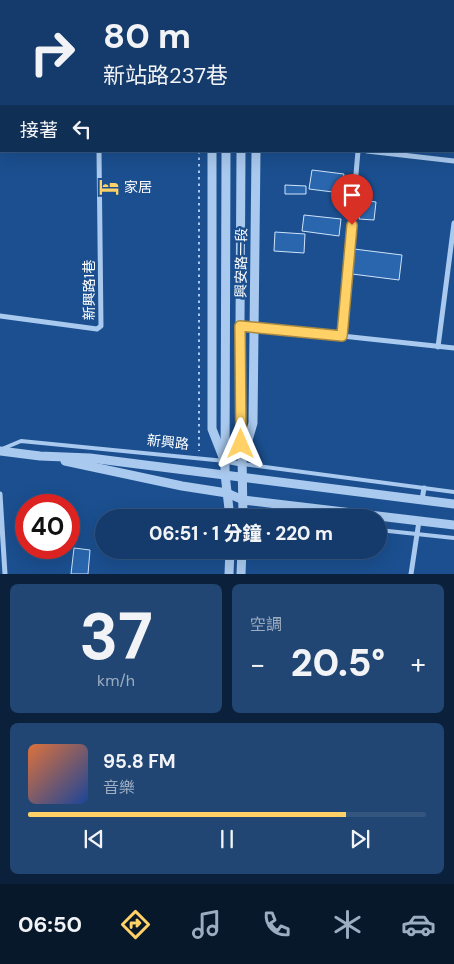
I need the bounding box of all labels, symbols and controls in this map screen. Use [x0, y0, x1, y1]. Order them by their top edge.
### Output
text: 80 m [103, 13, 191, 59]
icon: right [20, 20, 85, 85]
text: 新站路237巷 [103, 61, 228, 90]
icon: left [68, 115, 96, 143]
text: 接著 [20, 118, 58, 143]
pin [331, 174, 373, 225]
hotel icon: 家居 [98, 176, 120, 198]
place label: 家居 [124, 178, 152, 196]
icon: arrive [338, 181, 366, 209]
street label: 興安路一段 [231, 228, 251, 298]
street label: 新興路1巷 [80, 260, 98, 320]
position arrow [214, 417, 266, 469]
street label: 新興路 [146, 431, 190, 453]
speed limit sign: 40 [15, 494, 80, 559]
text: 06:51 · 1 分鐘 · 220 m [149, 521, 333, 546]
text: 37 [79, 595, 153, 679]
text: 空調 [250, 614, 282, 635]
text: 20.5° [291, 638, 385, 688]
text: − [250, 646, 265, 683]
text: + [411, 646, 426, 683]
text: km/h [97, 670, 135, 691]
text: 95.8 FM [103, 749, 176, 774]
text: 音樂 [103, 777, 135, 798]
icon: previous [80, 825, 108, 853]
icon: pause [213, 825, 241, 853]
icon: next [346, 825, 374, 853]
icon: directions [118, 907, 153, 942]
icon: music [189, 907, 224, 942]
icon: phone [259, 907, 294, 942]
icon: climate [330, 907, 365, 942]
icon: car [401, 907, 436, 942]
text: 06:50 [18, 910, 82, 939]

